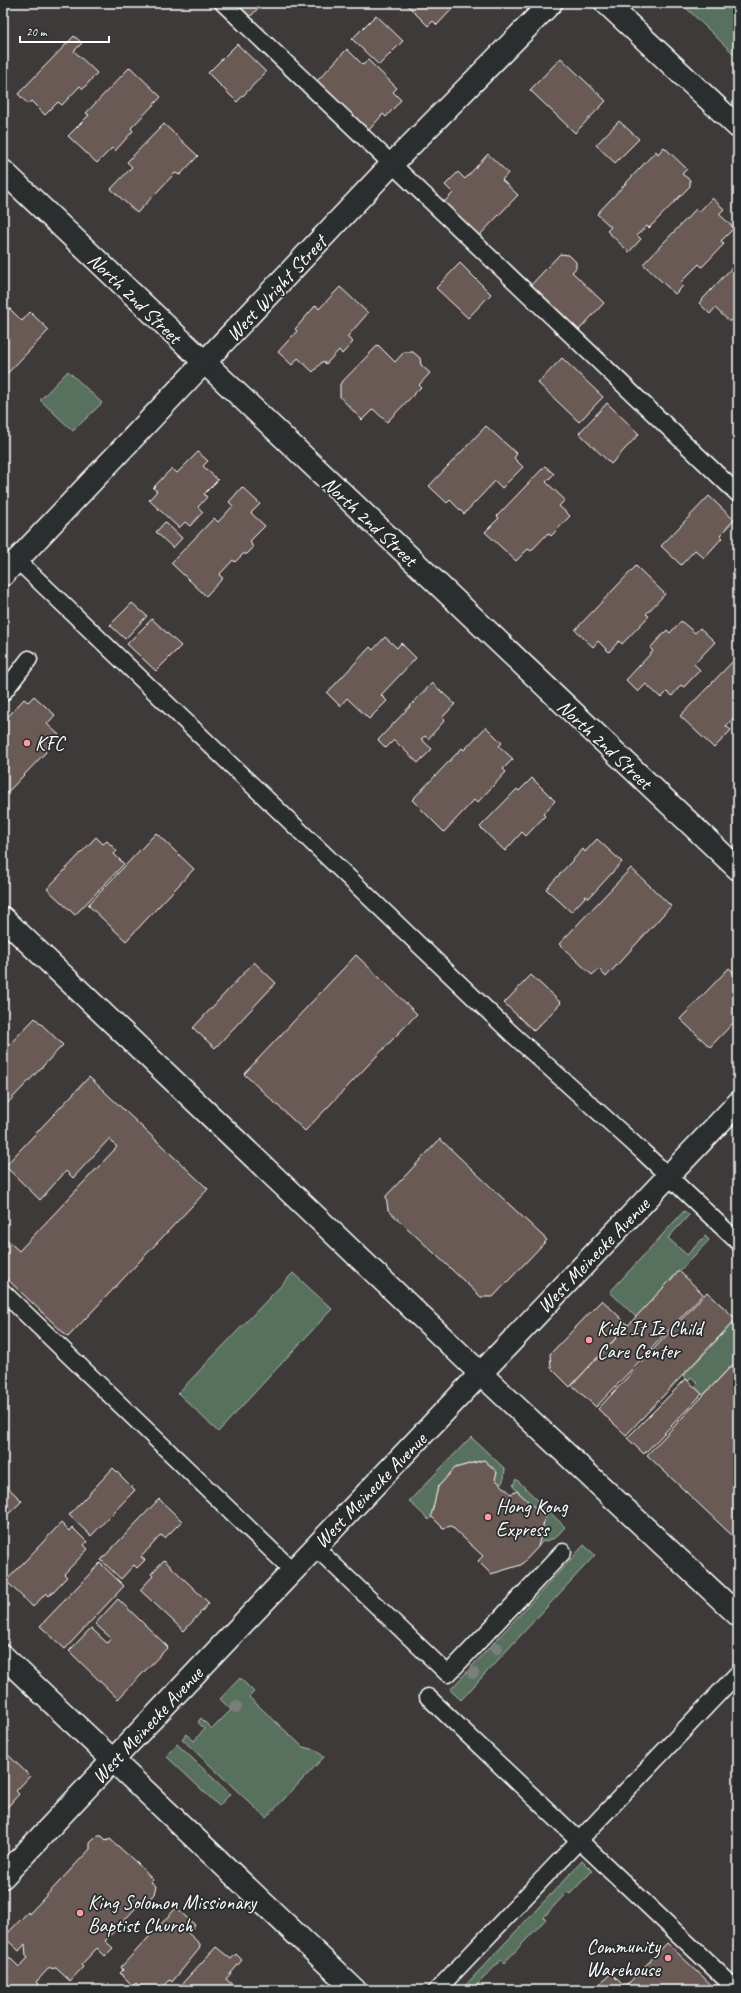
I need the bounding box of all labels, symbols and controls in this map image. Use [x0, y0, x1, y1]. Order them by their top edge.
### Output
scale bar [20, 18, 109, 44]
text: 20 m [26, 24, 48, 40]
street label: West Wright Street [221, 228, 334, 347]
street label: North 2nd Street [83, 247, 188, 351]
street label: North 2nd Street [317, 471, 424, 573]
street label: North 2nd Street [552, 694, 659, 796]
place label: KFC [35, 731, 66, 756]
marker: KFC [22, 738, 32, 748]
street label: West Meinecke Avenue [532, 1191, 656, 1318]
place label: Kidz It Iz Child Care Center [597, 1316, 705, 1364]
marker: Kidz It Iz Child Care Center [584, 1335, 594, 1345]
street label: West Meinecke Avenue [309, 1426, 433, 1553]
place label: Hong Kong Express [496, 1494, 568, 1542]
marker: Hong Kong Express [483, 1512, 493, 1522]
street label: West Meinecke Avenue [87, 1660, 209, 1789]
place label: King Solomon Missionary Baptist Church [88, 1890, 258, 1938]
marker: King Solomon Missionary Baptist Church [75, 1908, 85, 1918]
place label: Community Warehouse [586, 1934, 661, 1982]
marker: Community Warehouse [663, 1953, 673, 1963]

